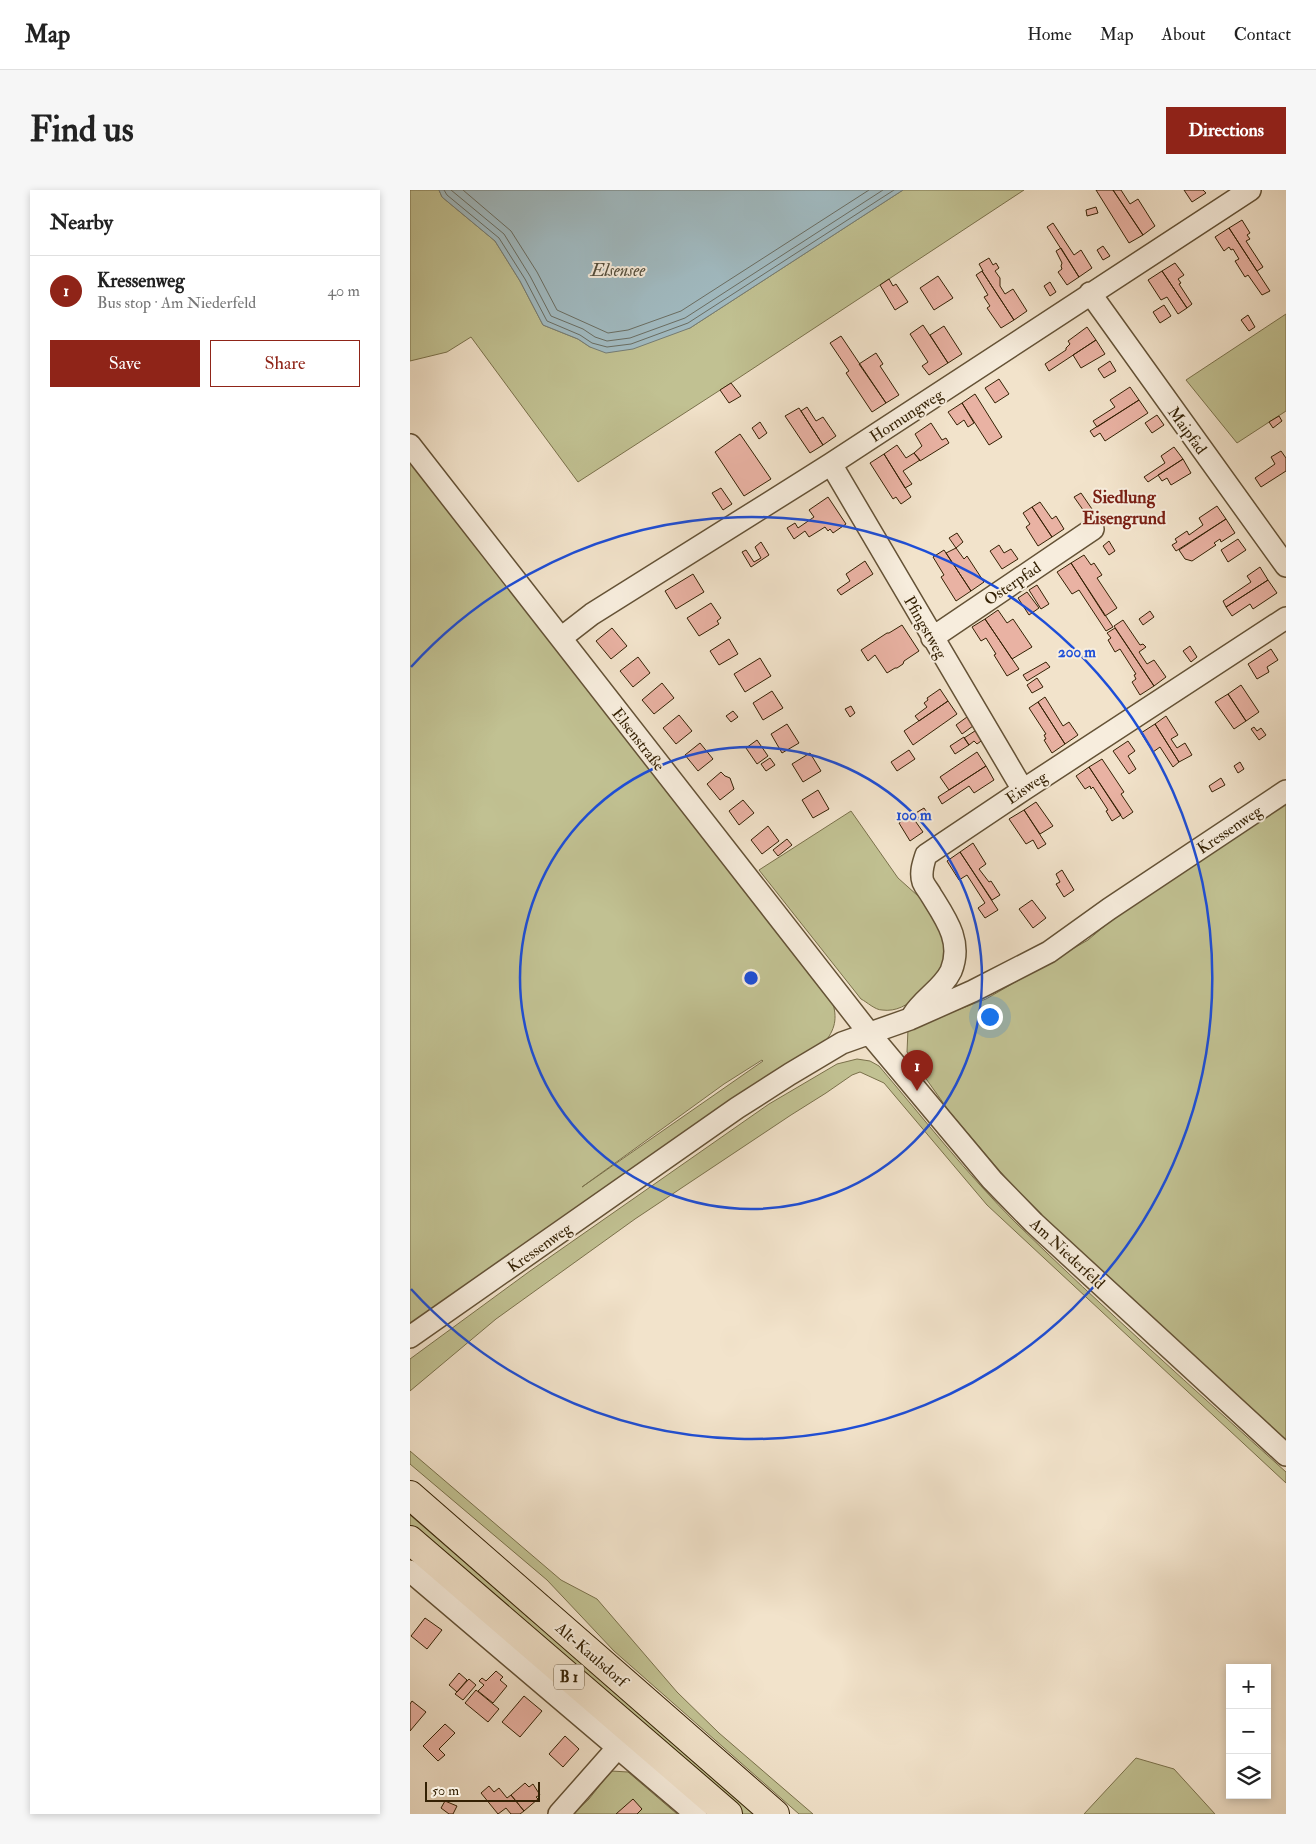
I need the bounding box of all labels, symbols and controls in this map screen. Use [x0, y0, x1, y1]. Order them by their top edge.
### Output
text: Map [25, 19, 70, 50]
text: Home [1027, 23, 1072, 46]
text: Map [1100, 23, 1134, 46]
text: About [1162, 23, 1206, 46]
text: Contact [1234, 23, 1291, 46]
button: Directions [1166, 107, 1286, 154]
text: Find us [30, 108, 134, 152]
text: Nearby [50, 209, 113, 236]
water label: Elsensee [590, 259, 646, 282]
text: Kressenweg [97, 269, 185, 293]
text: 1 [63, 281, 69, 301]
text: 40 m [327, 281, 360, 301]
text: Bus stop · Am Niederfeld [97, 293, 256, 313]
button: Save [50, 340, 200, 387]
button: Share [210, 340, 360, 387]
street label: Hornungweg [866, 384, 948, 447]
street label: Maipfad [1162, 403, 1211, 459]
district label: Siedlung Eisengrund [1082, 486, 1166, 530]
street label: Osterpfad [980, 558, 1045, 611]
street label: Pfingstweg [899, 593, 952, 663]
text: 200 m [1058, 643, 1096, 662]
street label: Elsenstraße [607, 704, 669, 775]
street label: Eisweg [1002, 766, 1052, 809]
street label: Kressenweg [1193, 800, 1267, 859]
text: 100 m [896, 806, 932, 825]
centre of rings [742, 969, 760, 987]
your location [977, 1004, 1003, 1030]
pin: 1 [901, 1050, 933, 1091]
street label: Am Niederfeld [1025, 1213, 1109, 1294]
street label: Kressenweg [504, 1218, 576, 1277]
street label: Alt-Kaulsdorf [551, 1618, 633, 1693]
road number: B 1 [554, 1664, 584, 1690]
map controls [1226, 1664, 1271, 1799]
button: + [1226, 1664, 1271, 1709]
button: − [1226, 1709, 1271, 1754]
button: layers [1226, 1754, 1271, 1799]
scale bar [425, 1779, 540, 1802]
text: 50 m [432, 1782, 459, 1799]

